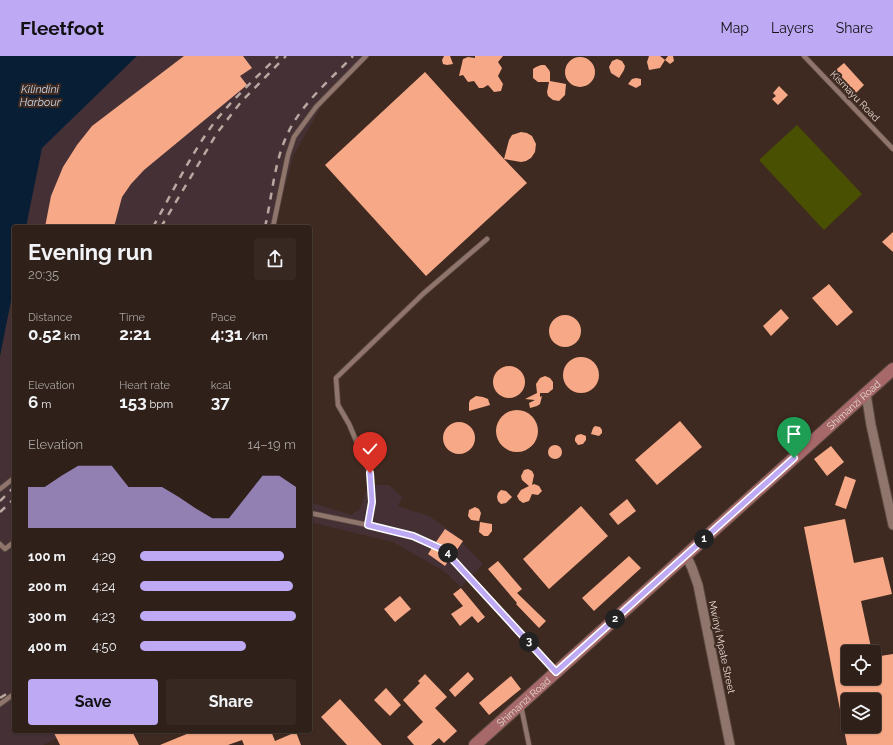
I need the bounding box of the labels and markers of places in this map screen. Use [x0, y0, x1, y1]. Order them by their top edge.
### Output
pin [777, 417, 811, 458]
pin [353, 432, 387, 473]
pin: 1 [694, 529, 714, 549]
pin: 4 [438, 543, 458, 563]
pin: 2 [605, 609, 625, 629]
pin: 3 [519, 632, 539, 652]

